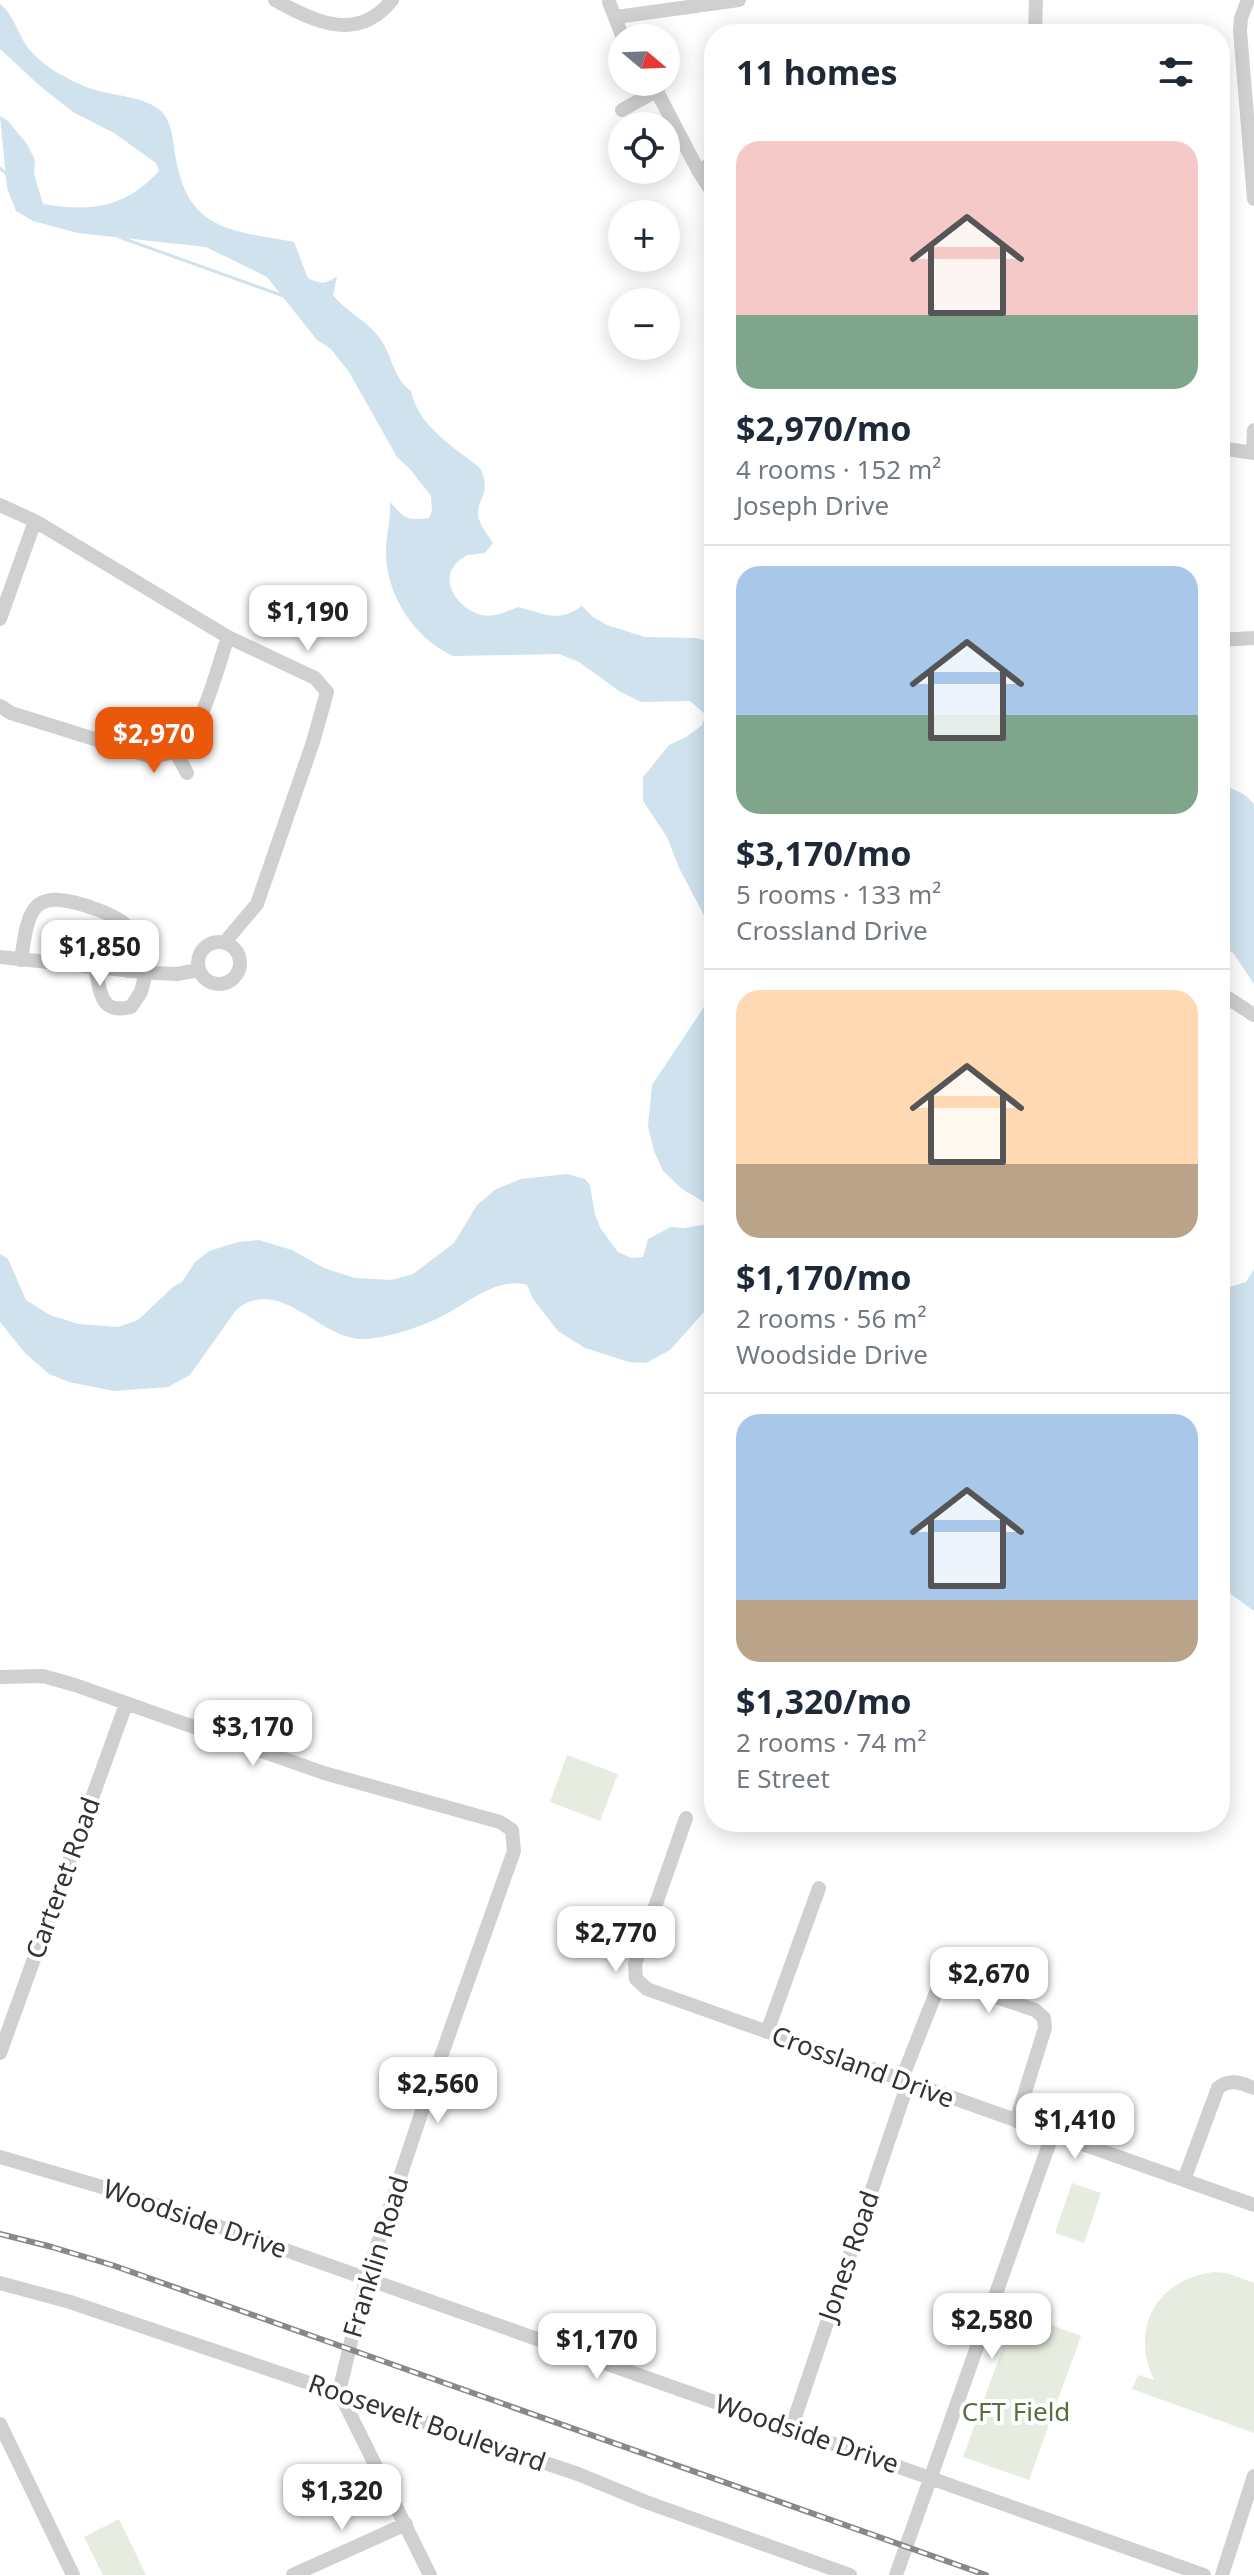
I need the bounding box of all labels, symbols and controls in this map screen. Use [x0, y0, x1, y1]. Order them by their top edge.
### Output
north arrow [608, 24, 680, 96]
map controls [608, 24, 680, 360]
text: 11 homes [736, 49, 898, 95]
icon: filters [1154, 50, 1198, 94]
button: locate [608, 112, 680, 184]
icon: home [895, 193, 1039, 337]
button: + [608, 200, 680, 272]
button: − [608, 288, 680, 360]
text: $2,970/mo [736, 405, 911, 451]
text: 4 rooms · 152 m² [736, 451, 941, 487]
text: Joseph Drive [736, 487, 889, 523]
pin: $1,190 [243, 585, 373, 653]
text: $1,190 [267, 593, 349, 629]
icon: home [895, 618, 1039, 762]
pin: $2,970 [89, 707, 219, 775]
text: $2,970 [113, 715, 195, 751]
text: $3,170/mo [736, 830, 911, 876]
text: 5 rooms · 133 m² [736, 876, 941, 912]
text: Crossland Drive [736, 912, 928, 948]
pin: $1,850 [35, 920, 165, 988]
text: $1,850 [59, 928, 141, 964]
icon: home [895, 1042, 1039, 1186]
text: $1,170/mo [736, 1254, 911, 1300]
text: 2 rooms · 56 m² [736, 1300, 926, 1336]
text: Woodside Drive [736, 1336, 928, 1372]
icon: home [895, 1466, 1039, 1610]
text: $1,320/mo [736, 1678, 911, 1724]
pin: $3,170 [188, 1700, 318, 1768]
text: $3,170 [212, 1708, 294, 1744]
text: 2 rooms · 74 m² [736, 1724, 926, 1760]
text: E Street [736, 1760, 830, 1796]
street label: Carteret Road [16, 1792, 108, 1963]
pin: $2,770 [551, 1906, 681, 1974]
text: $2,770 [575, 1914, 657, 1950]
pin: $2,670 [924, 1947, 1054, 2015]
text: $2,670 [948, 1955, 1030, 1991]
street label: Crossland Drive [767, 2016, 960, 2116]
pin: $2,560 [373, 2057, 503, 2125]
text: $2,560 [397, 2065, 479, 2101]
pin: $1,410 [1010, 2093, 1140, 2161]
text: $1,410 [1034, 2101, 1116, 2137]
street label: Woodside Drive [99, 2170, 292, 2266]
street label: Franklin Road [333, 2172, 417, 2342]
street label: Jones Road [808, 2186, 887, 2328]
pin: $2,580 [927, 2293, 1057, 2361]
text: $2,580 [951, 2301, 1033, 2337]
pin: $1,170 [532, 2313, 662, 2381]
text: $1,170 [556, 2321, 638, 2357]
street label: Roosevelt Boulevard [304, 2365, 551, 2480]
street label: Woodside Drive [711, 2385, 904, 2481]
park label: CFT Field [962, 2393, 1070, 2429]
pin: $1,320 [277, 2464, 407, 2532]
text: $1,320 [301, 2472, 383, 2508]

